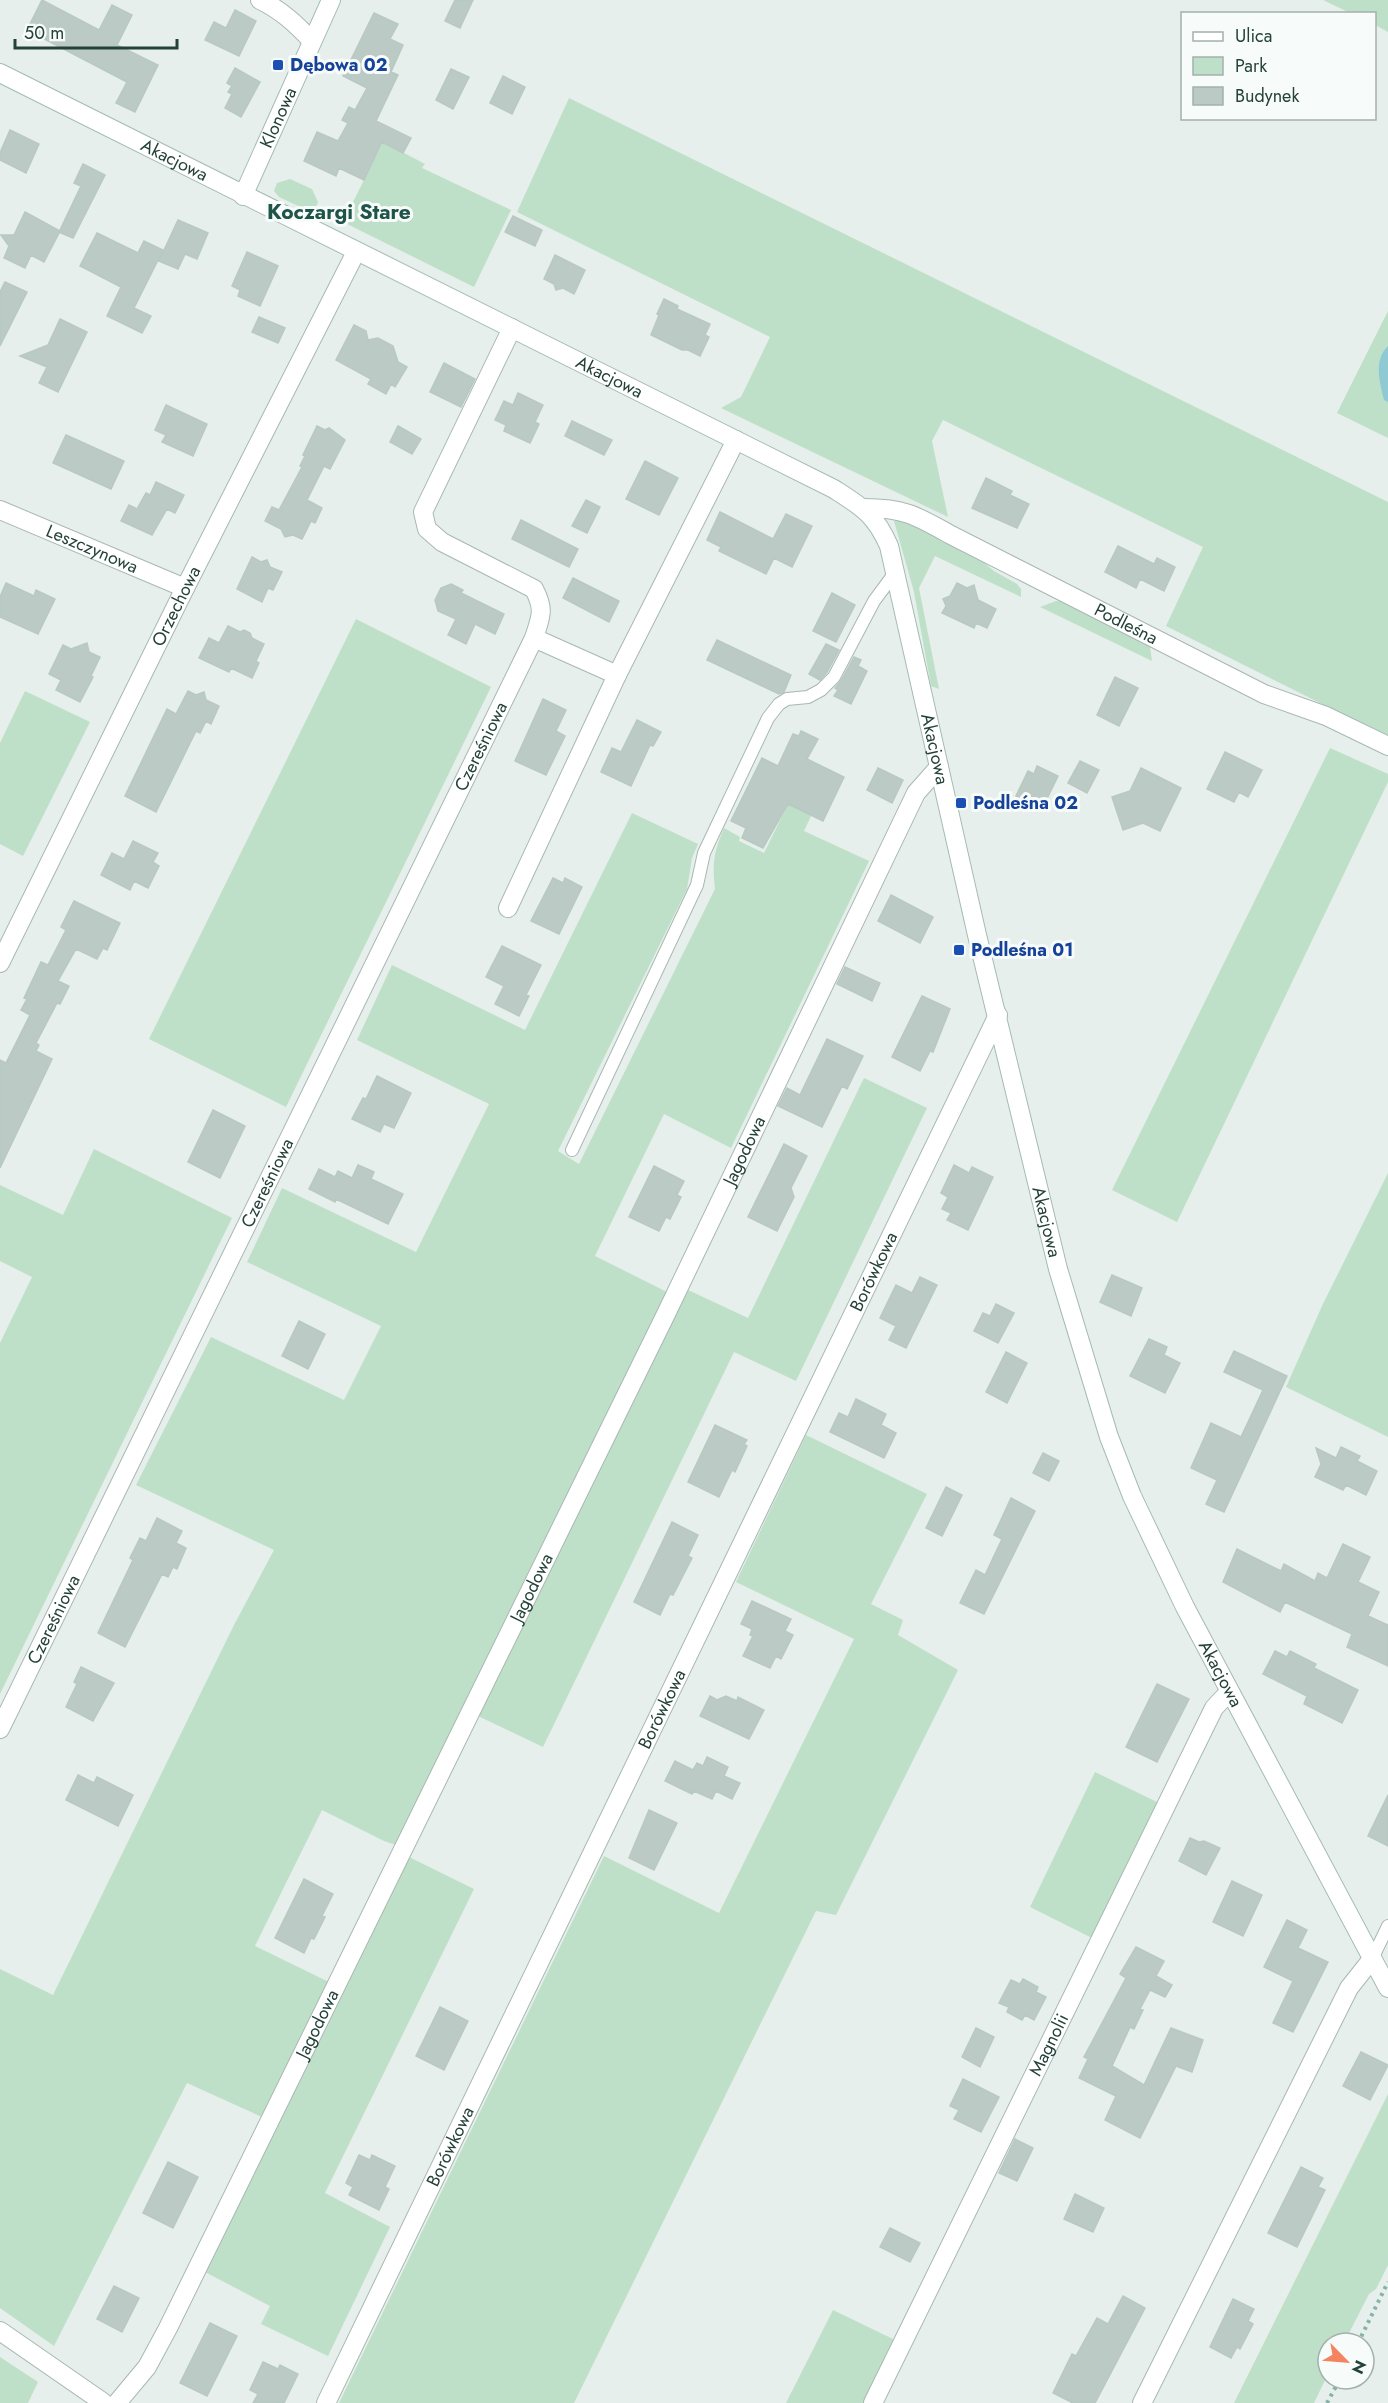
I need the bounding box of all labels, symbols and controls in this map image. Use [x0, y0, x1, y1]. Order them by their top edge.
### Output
scale bar [15, 12, 177, 50]
legend [1181, 12, 1376, 120]
text: 50 m [24, 20, 64, 46]
text: Ulica [1235, 23, 1272, 49]
place label: Dębowa 02 [290, 52, 388, 78]
text: Park [1235, 53, 1267, 79]
marker: Dębowa 02 [271, 58, 285, 72]
street label: Klonowa [253, 83, 303, 152]
text: Budynek [1235, 83, 1299, 109]
street label: Akacjowa [136, 132, 213, 188]
district label: Koczargi Stare [267, 197, 411, 227]
street label: Akacjowa [571, 349, 647, 405]
street label: Leszczynowa [42, 518, 142, 580]
street label: Orzechowa [145, 561, 207, 651]
street label: Podleśna [1090, 597, 1162, 651]
street label: Czereśniowa [448, 697, 514, 796]
street label: Akacjowa [914, 711, 956, 787]
place label: Podleśna 02 [973, 790, 1078, 816]
marker: Podleśna 02 [954, 796, 968, 810]
place label: Podleśna 01 [971, 937, 1073, 963]
marker: Podleśna 01 [952, 943, 966, 957]
street label: Jagodowa [716, 1112, 772, 1191]
street label: Czereśniowa [234, 1134, 300, 1232]
street label: Akacjowa [1025, 1184, 1068, 1260]
street label: Borówkowa [843, 1227, 904, 1316]
street label: Jagodowa [503, 1549, 560, 1628]
street label: Czereśniowa [21, 1570, 87, 1669]
street label: Akacjowa [1192, 1636, 1249, 1712]
street label: Borówkowa [632, 1665, 692, 1753]
street label: Jagodowa [289, 1985, 345, 2065]
street label: Magnolii [1022, 2009, 1075, 2080]
street label: Borówkowa [420, 2102, 481, 2191]
north arrow [1316, 2331, 1376, 2391]
text: N [1346, 2357, 1372, 2378]

